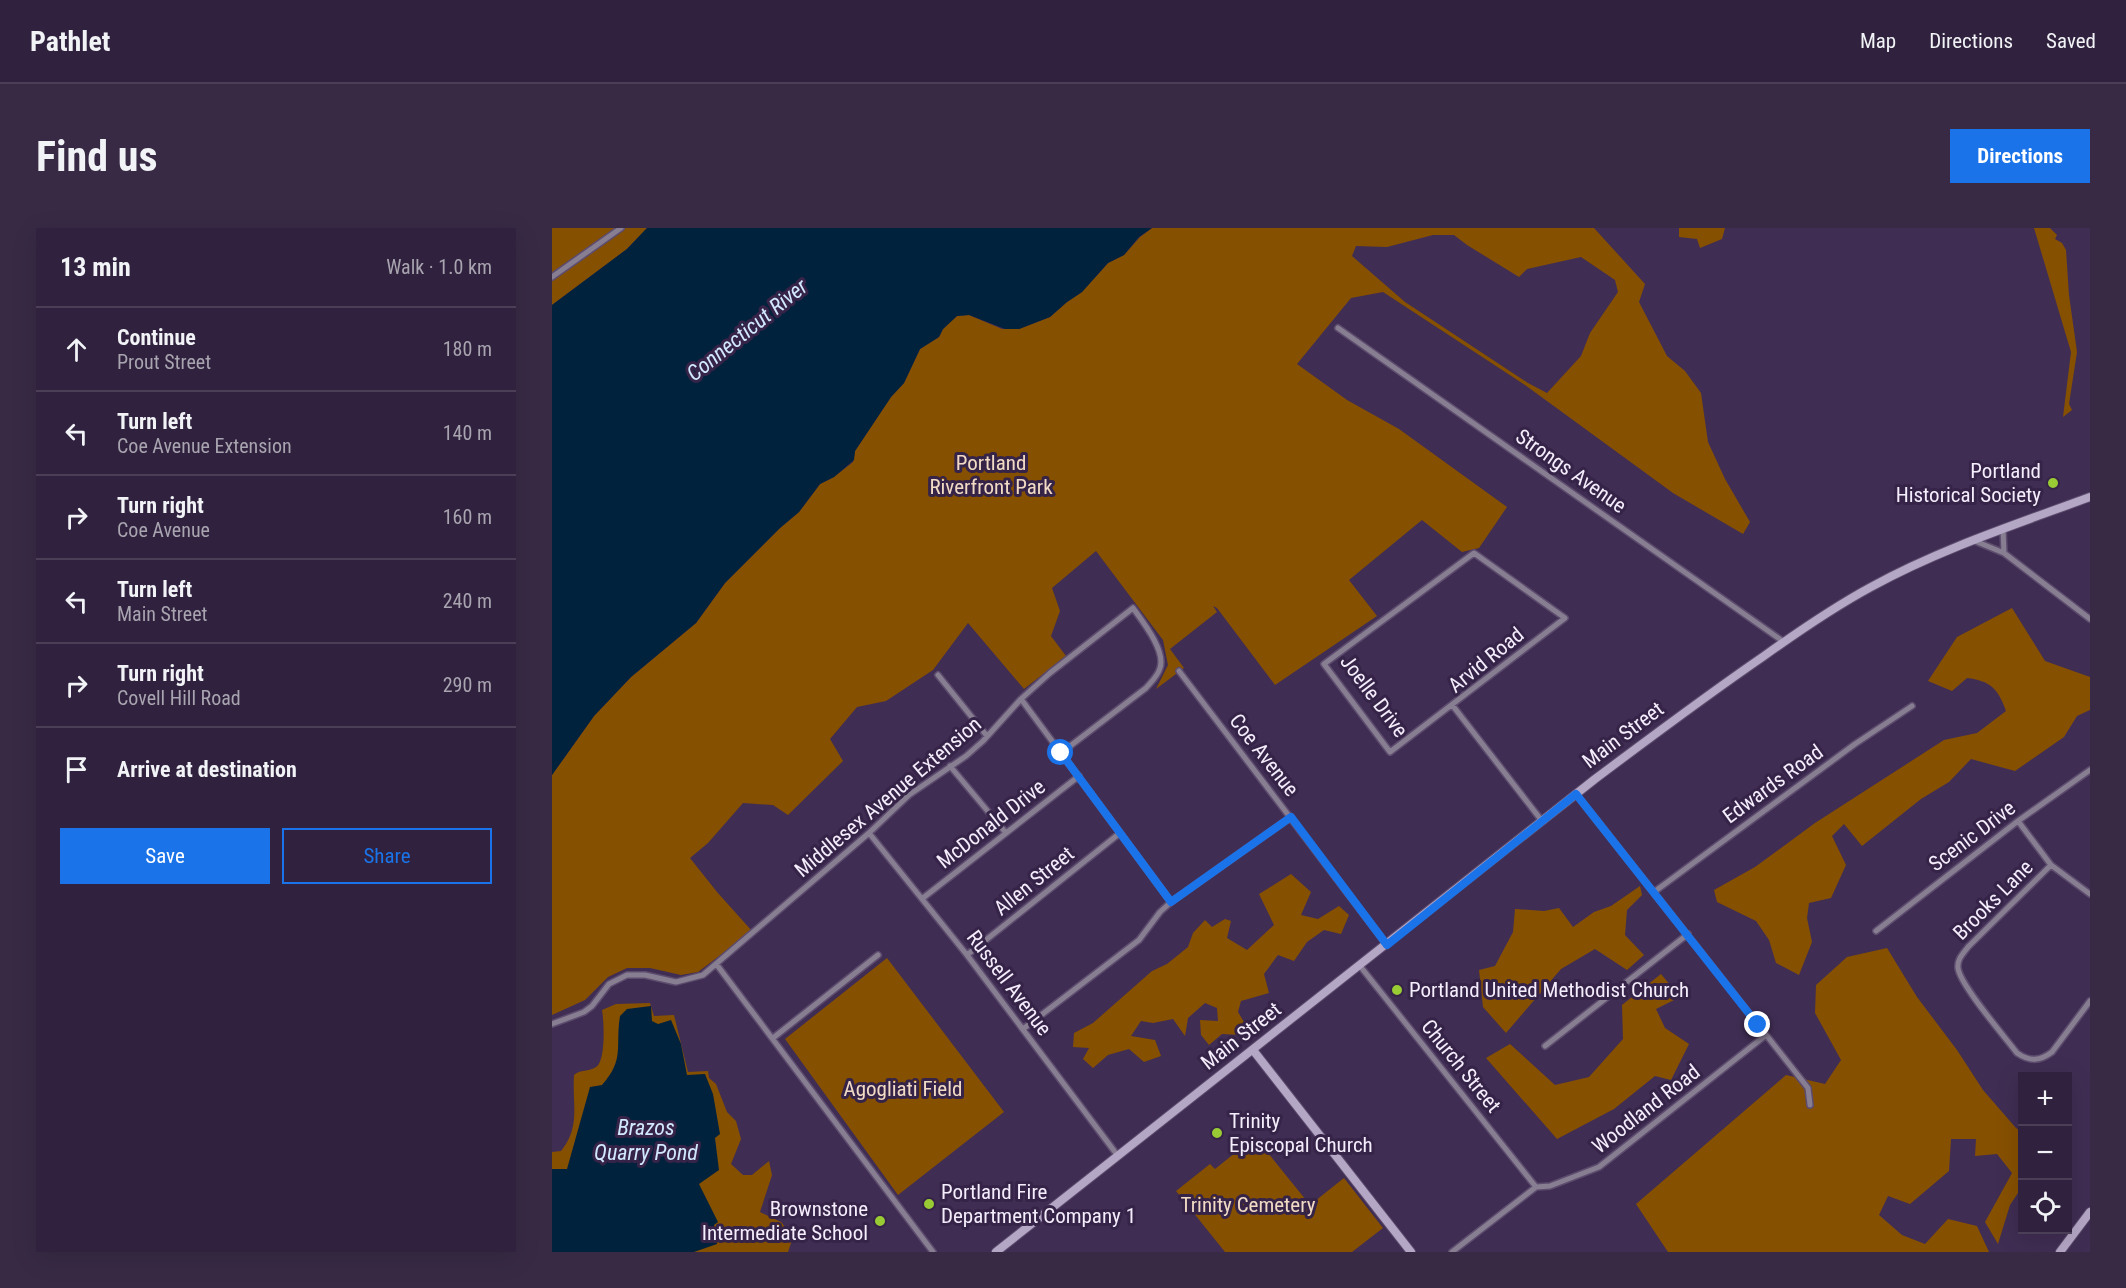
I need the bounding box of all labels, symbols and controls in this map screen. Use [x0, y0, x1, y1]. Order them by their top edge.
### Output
text: Pathlet [30, 25, 110, 58]
text: Map [1860, 29, 1896, 53]
text: Directions [1929, 29, 2013, 53]
text: Saved [2046, 29, 2096, 53]
button: Directions [1950, 129, 2090, 183]
text: Find us [36, 132, 157, 181]
text: 13 min [60, 252, 131, 282]
text: Walk · 1.0 km [386, 255, 492, 279]
water label: Connecticut River [682, 273, 813, 386]
text: Continue [117, 325, 196, 350]
icon: ahead [60, 333, 93, 366]
text: 180 m [443, 337, 492, 361]
text: Prout Street [117, 350, 211, 374]
text: Turn left [117, 409, 192, 434]
icon: left [60, 417, 93, 450]
text: 140 m [443, 421, 492, 445]
street label: Strongs Avenue [1511, 424, 1631, 518]
text: Coe Avenue Extension [117, 434, 292, 458]
park label: Portland Riverfront Park [929, 451, 1053, 499]
place label: Portland Historical Society [1896, 459, 2041, 507]
marker: Portland Historical Society [2046, 476, 2060, 490]
text: Turn right [117, 493, 204, 518]
icon: right [60, 501, 93, 534]
text: 160 m [443, 505, 492, 529]
text: Coe Avenue [117, 518, 210, 542]
text: Turn left [117, 577, 192, 602]
icon: left [60, 585, 93, 618]
text: 240 m [443, 589, 492, 613]
text: Main Street [117, 602, 207, 626]
street label: Arvid Road [1444, 622, 1528, 698]
street label: Joelle Drive [1335, 650, 1413, 742]
text: Turn right [117, 661, 204, 686]
icon: right [60, 669, 93, 702]
text: 290 m [443, 673, 492, 697]
text: Covell Hill Road [117, 686, 241, 710]
street label: Main Street [1578, 697, 1668, 773]
street label: Coe Avenue [1225, 709, 1304, 801]
street label: Middlesex Avenue Extension [790, 712, 986, 882]
route start [1047, 739, 1073, 765]
street label: Edwards Road [1718, 740, 1828, 828]
icon: arrive [60, 753, 93, 786]
text: Arrive at destination [117, 757, 297, 782]
street label: McDonald Drive [932, 774, 1050, 874]
street label: Scenic Drive [1924, 796, 2020, 876]
button: Save [60, 828, 270, 884]
button: Share [282, 828, 492, 884]
street label: Allen Street [989, 842, 1079, 920]
street label: Brooks Lane [1948, 855, 2038, 945]
street label: Russell Avenue [962, 926, 1056, 1040]
place label: Portland United Methodist Church [1409, 978, 1689, 1002]
marker: Portland United Methodist Church [1390, 983, 1404, 997]
street label: Main Street [1196, 997, 1286, 1075]
route end [1744, 1011, 1770, 1037]
street label: Church Street [1416, 1015, 1506, 1117]
street label: Woodland Road [1588, 1060, 1704, 1158]
map controls [2018, 1072, 2072, 1234]
button: + [2018, 1072, 2072, 1126]
park label: Agogliati Field [844, 1077, 962, 1101]
place label: Trinity Episcopal Church [1229, 1109, 1373, 1157]
water label: Brazos Quarry Pond [594, 1115, 698, 1165]
marker: Trinity Episcopal Church [1210, 1126, 1224, 1140]
button: − [2018, 1126, 2072, 1180]
place label: Portland Fire Department Company 1 [941, 1180, 1136, 1228]
button: locate [2018, 1180, 2072, 1234]
park label: Trinity Cemetery [1181, 1193, 1316, 1217]
place label: Brownstone Intermediate School [702, 1197, 868, 1245]
marker: Portland Fire Department Company 1 [922, 1197, 936, 1211]
marker: Brownstone Intermediate School [873, 1214, 887, 1228]

